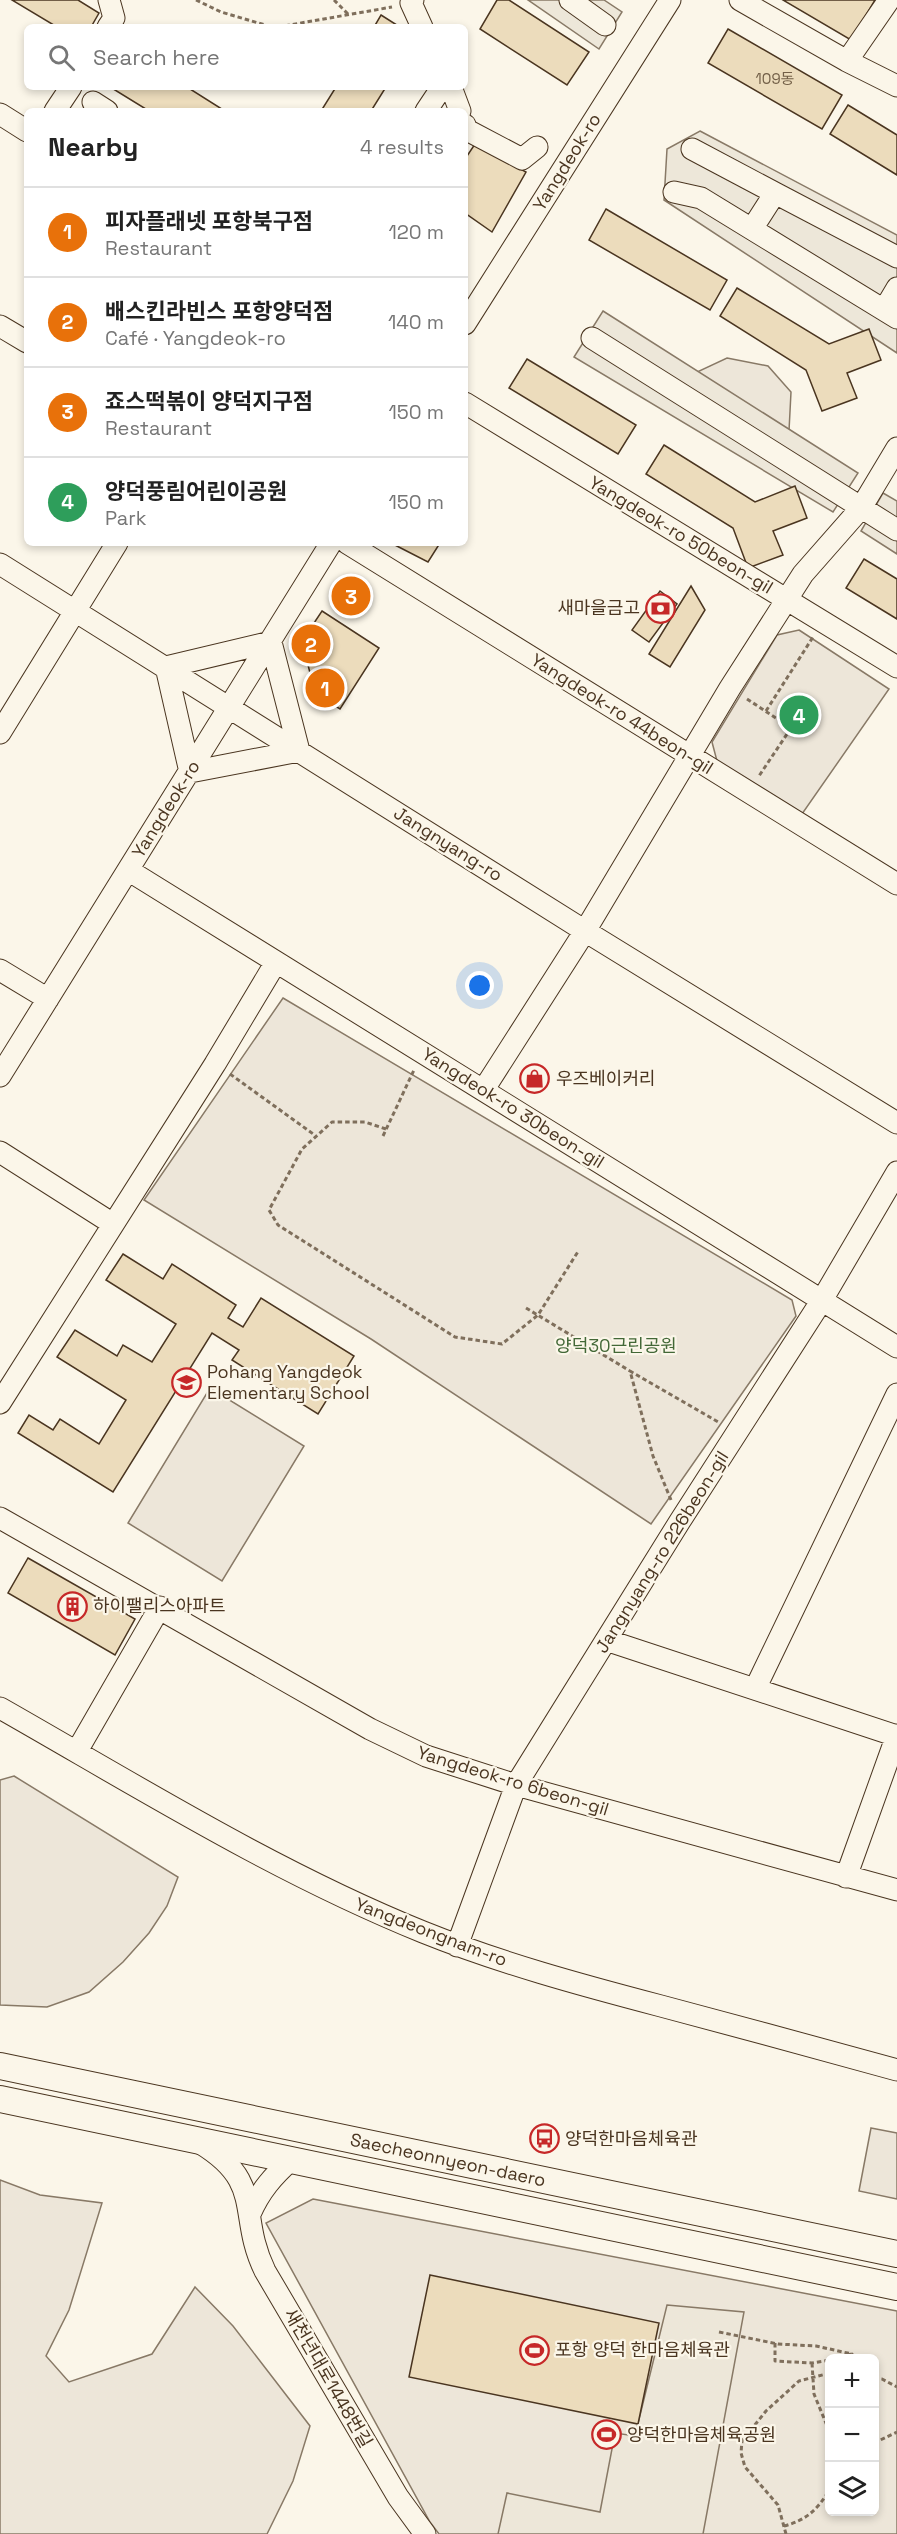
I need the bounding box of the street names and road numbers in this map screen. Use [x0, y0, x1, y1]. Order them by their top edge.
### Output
street label: Yangdeok-ro [527, 109, 606, 215]
street label: Yangdeok-ro 50beon-gil [585, 470, 777, 599]
street label: Yangdeok-ro 44beon-gil [527, 648, 718, 779]
street label: Yangdeok-ro [126, 756, 205, 862]
street label: Jangnyang-ro [390, 801, 507, 886]
street label: Yangdeok-ro 30beon-gil [418, 1042, 609, 1173]
street label: Jangnyang-ro 226beon-gil [590, 1446, 733, 1657]
street label: Yangdeok-ro 6beon-gil [414, 1740, 612, 1821]
street label: Yangdeongnam-ro [352, 1892, 510, 1971]
street label: Saecheonnyeon-daero [348, 2128, 548, 2191]
street label: 새천년대로1448번길 [279, 2304, 378, 2452]

